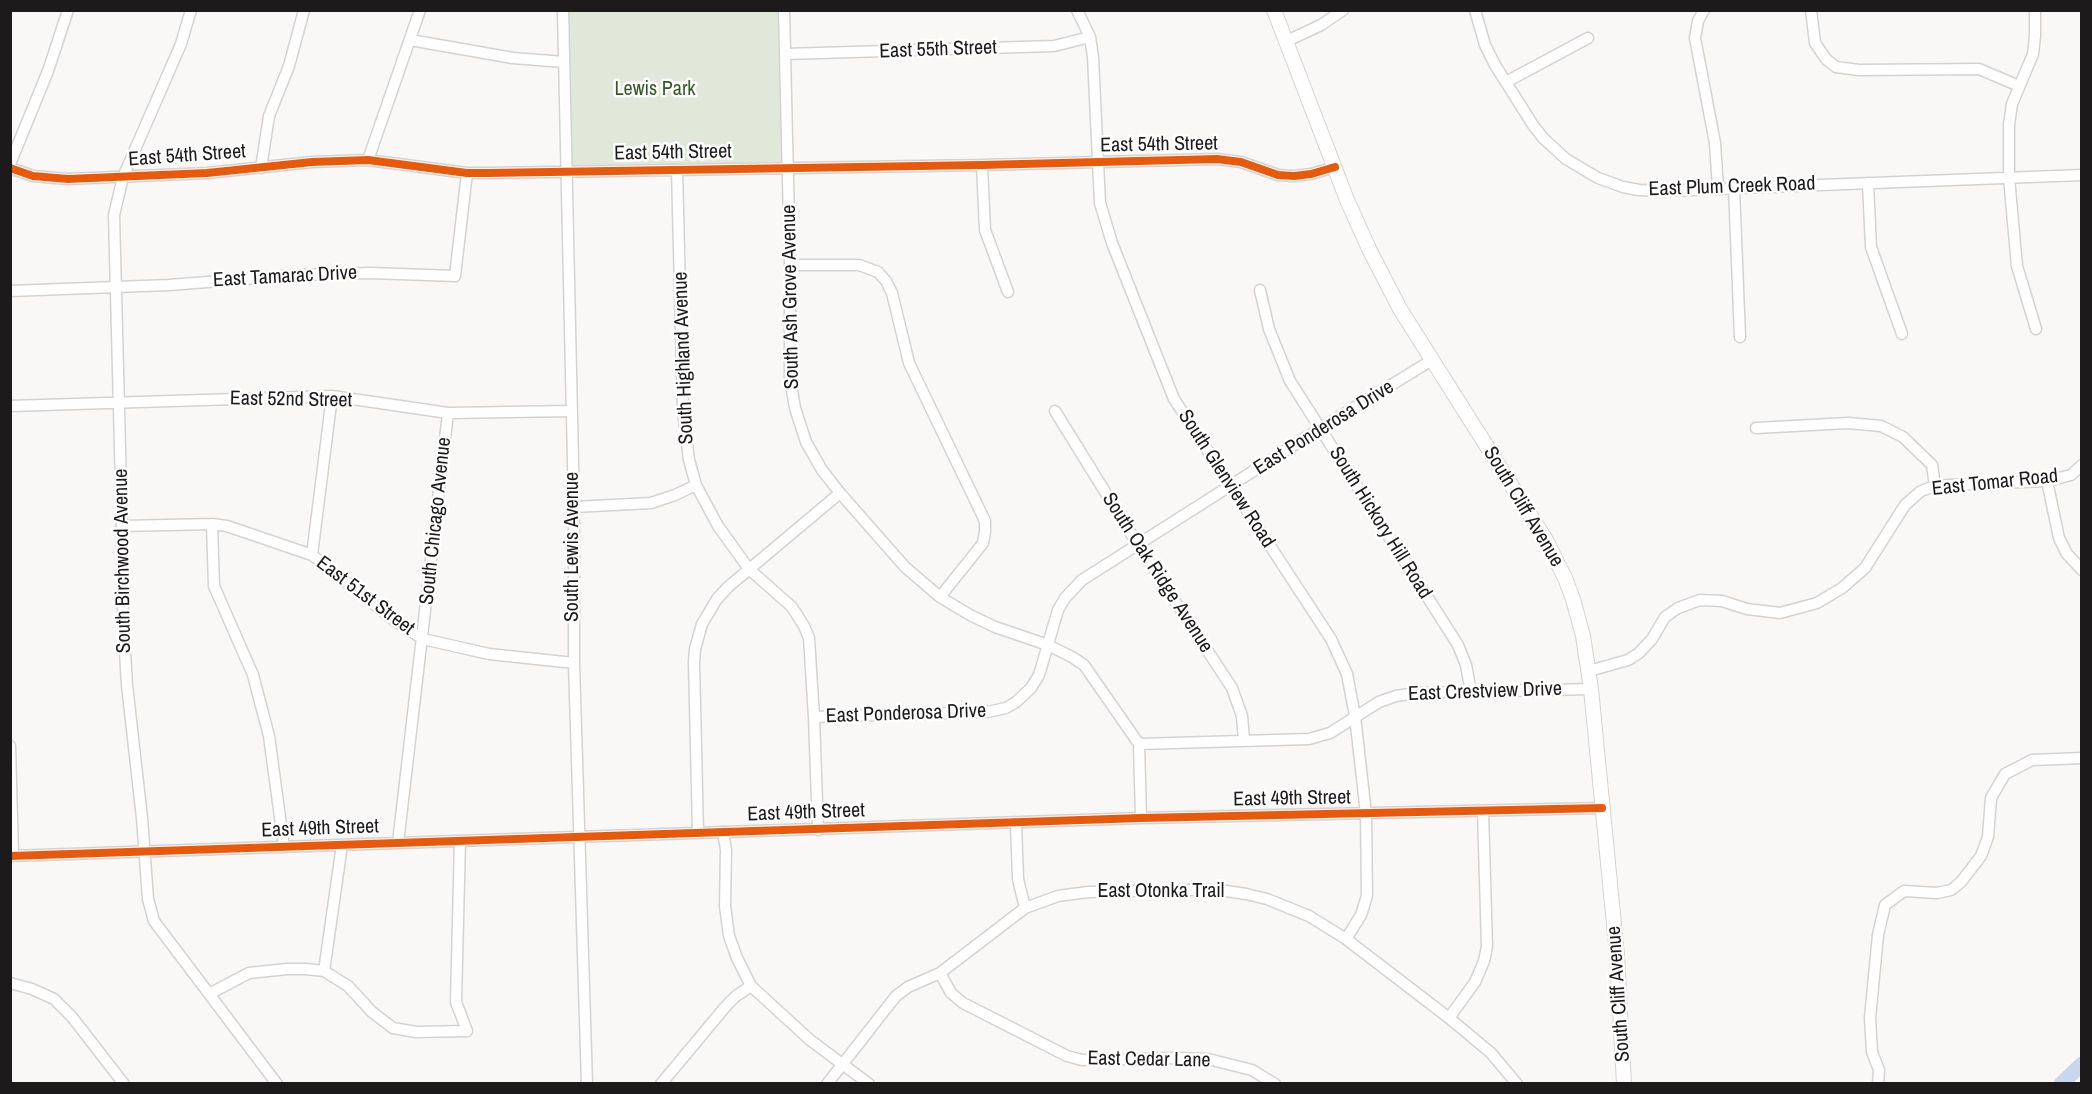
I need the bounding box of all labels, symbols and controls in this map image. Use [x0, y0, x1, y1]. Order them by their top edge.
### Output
street label: East 55th Street [879, 36, 997, 64]
park label: Lewis Park [614, 78, 696, 102]
street label: East 54th Street [1100, 132, 1218, 158]
street label: East 54th Street [127, 140, 247, 172]
street label: East 54th Street [614, 140, 732, 166]
street label: East Plum Creek Road [1648, 172, 1816, 202]
street label: South Ash Grove Avenue [777, 204, 805, 390]
street label: East Tamarac Drive [212, 261, 358, 293]
street label: South Highland Avenue [669, 271, 699, 445]
street label: East Ponderosa Drive [1250, 375, 1398, 481]
street label: East 52nd Street [230, 387, 352, 413]
street label: South Glenview Road [1172, 406, 1280, 552]
street label: South Chicago Avenue [415, 436, 457, 606]
street label: South Hickory Hill Road [1323, 442, 1437, 604]
street label: South Cliff Avenue [1478, 442, 1568, 572]
street label: East Tomar Road [1931, 464, 2059, 502]
street label: South Birchwood Avenue [109, 468, 137, 654]
street label: South Lewis Avenue [561, 472, 585, 622]
street label: South Oak Ridge Avenue [1096, 489, 1218, 657]
street label: East 51st Street [311, 551, 419, 641]
street label: East Crestview Drive [1408, 677, 1562, 707]
street label: East Ponderosa Drive [825, 699, 987, 729]
street label: East 49th Street [1233, 786, 1351, 812]
street label: East 49th Street [747, 799, 865, 827]
street label: East 49th Street [261, 815, 379, 843]
street label: East Otonka Trail [1097, 880, 1225, 904]
street label: South Cliff Avenue [1602, 925, 1636, 1063]
street label: East Cedar Lane [1087, 1047, 1211, 1073]

